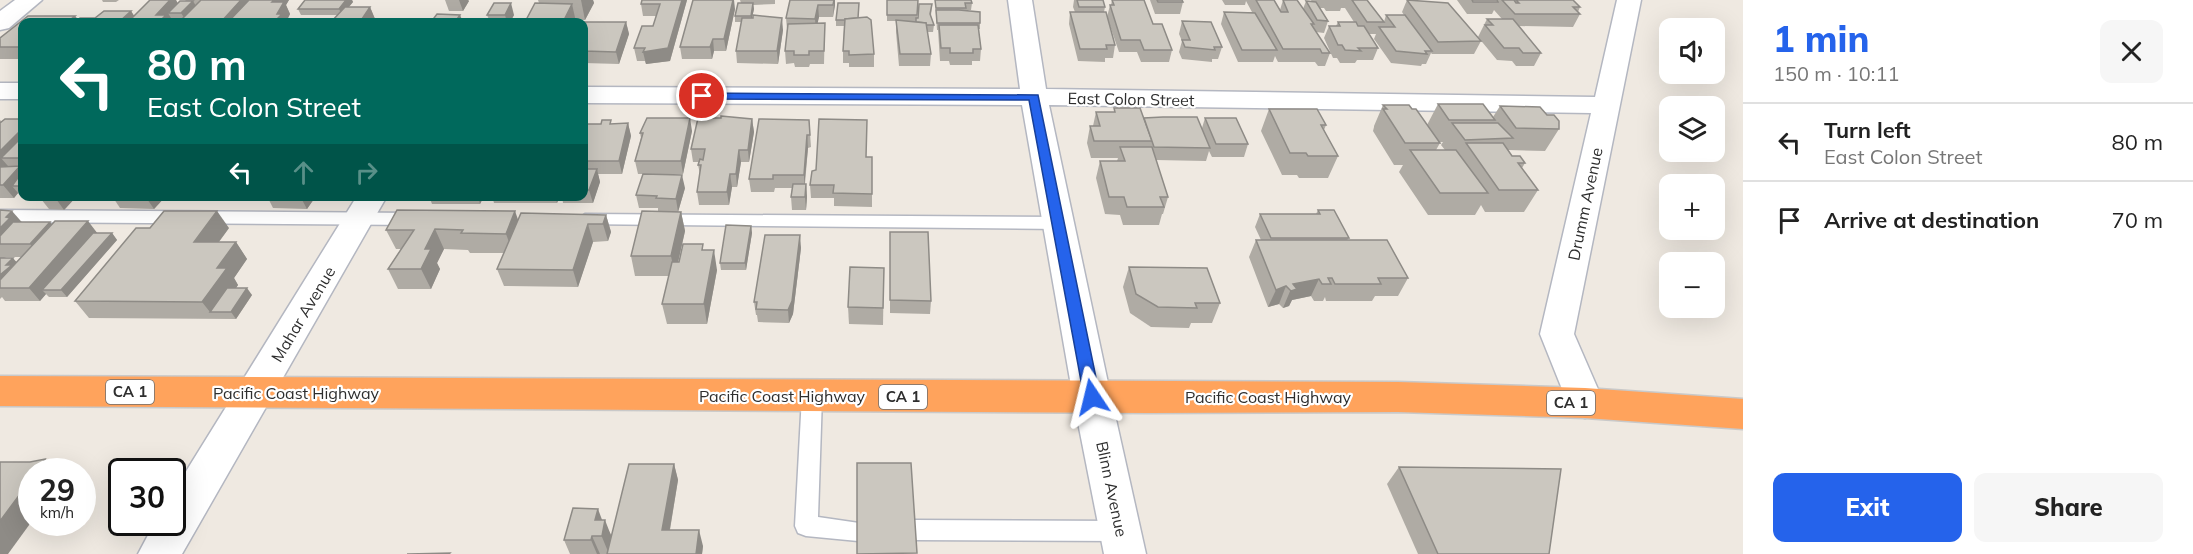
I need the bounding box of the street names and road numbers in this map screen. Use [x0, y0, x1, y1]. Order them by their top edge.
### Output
street label: East Colon Street [1067, 88, 1195, 110]
street label: Drumm Avenue [1563, 146, 1607, 262]
street label: Mahar Avenue [267, 263, 339, 365]
road number: CA 1 [106, 380, 154, 404]
street label: Pacific Coast Highway [213, 383, 380, 403]
road number: CA 1 [879, 385, 927, 409]
street label: Pacific Coast Highway [699, 386, 866, 406]
street label: Pacific Coast Highway [1185, 387, 1352, 407]
road number: CA 1 [1547, 391, 1595, 415]
street label: Blinn Avenue [1092, 439, 1132, 539]

